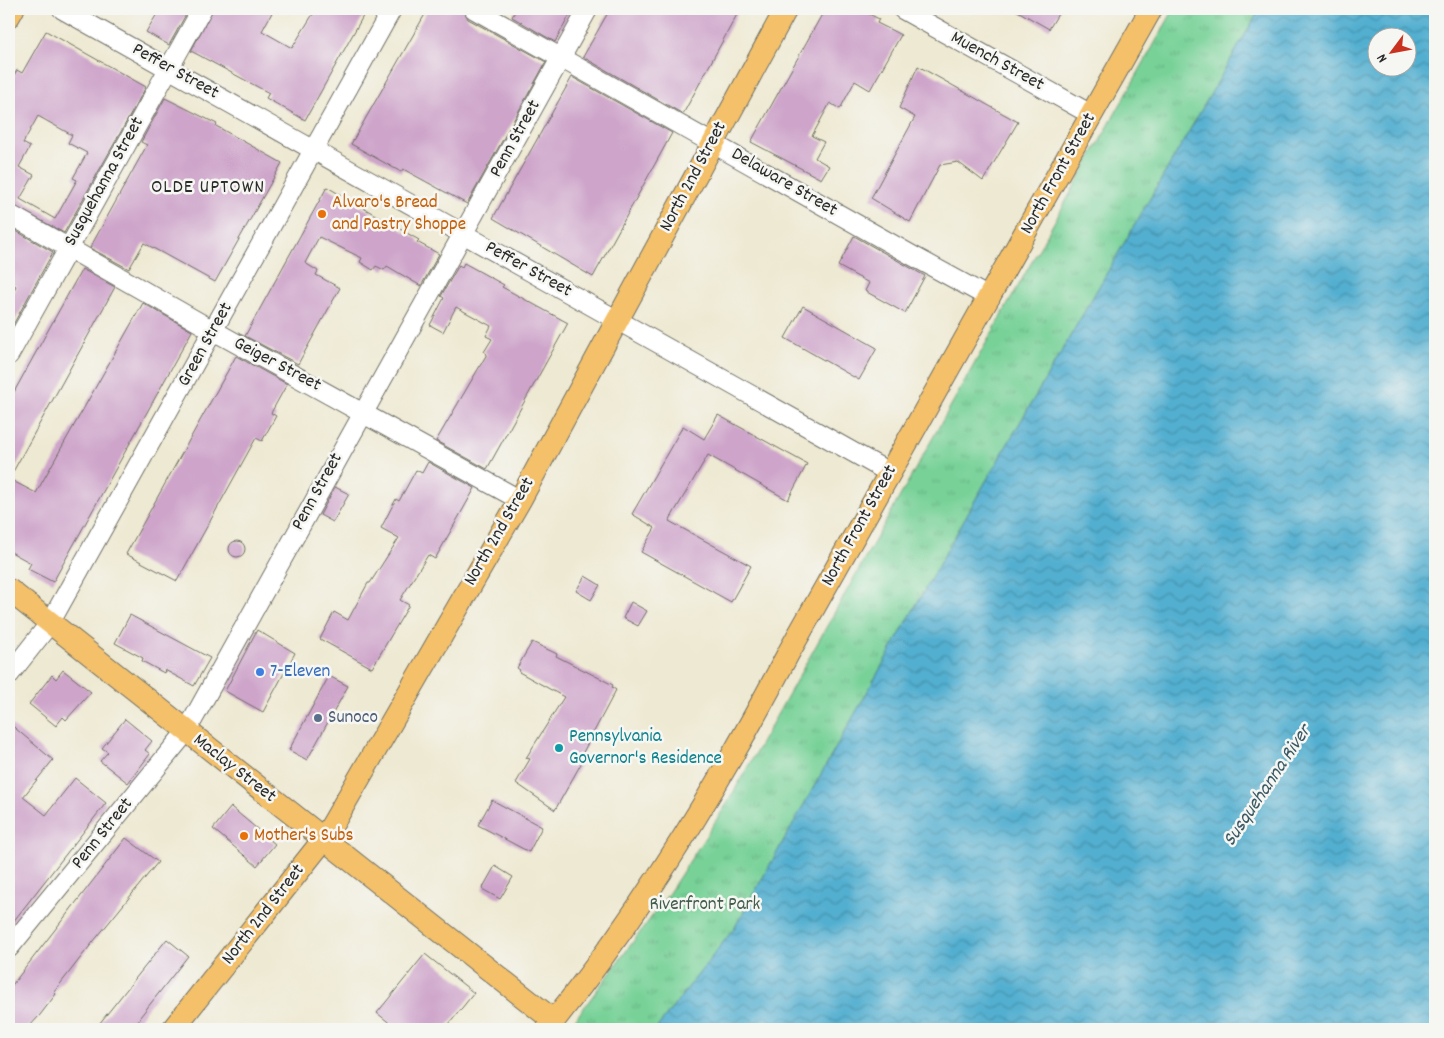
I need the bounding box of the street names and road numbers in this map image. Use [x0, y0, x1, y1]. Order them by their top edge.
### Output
street label: Muench Street [945, 25, 1049, 99]
street label: Peffer Street [127, 37, 223, 107]
street label: Penn Street [484, 95, 548, 183]
street label: North Front Street [1014, 108, 1104, 240]
street label: Susquehanna Street [58, 112, 152, 252]
street label: North 2nd Street [654, 117, 734, 237]
street label: Delaware Street [726, 142, 842, 224]
street label: Peffer Street [480, 235, 576, 305]
street label: Green Street [172, 298, 240, 392]
street label: Geiger Street [228, 331, 326, 399]
street label: Penn Street [286, 448, 350, 536]
street label: North Front Street [815, 460, 905, 592]
street label: North 2nd Street [458, 473, 542, 591]
street label: Maclay Street [187, 728, 281, 810]
street label: Penn Street [66, 792, 140, 876]
street label: North 2nd Street [216, 859, 312, 971]

